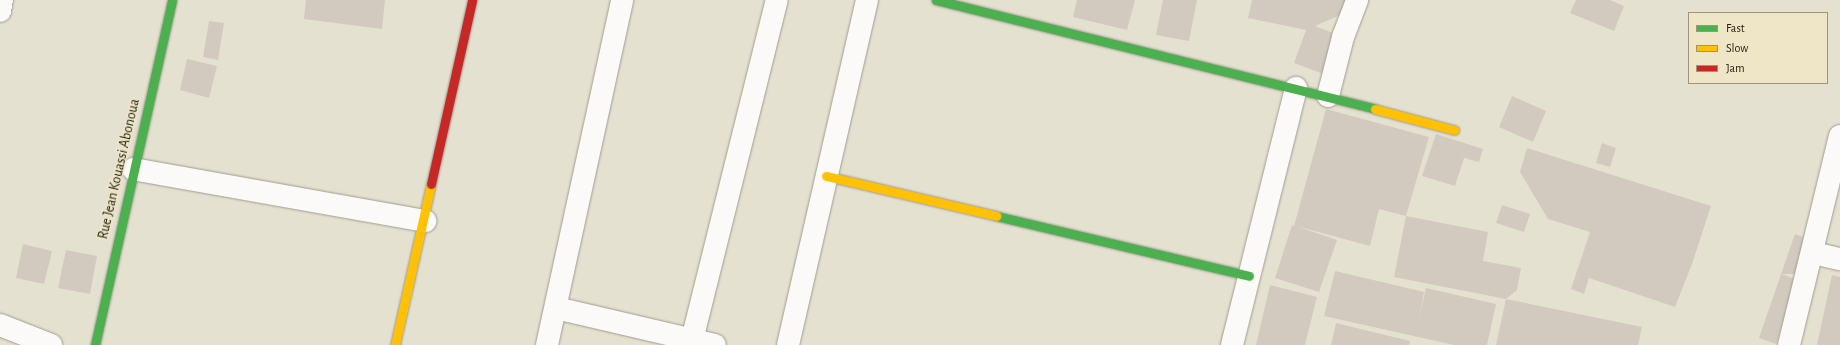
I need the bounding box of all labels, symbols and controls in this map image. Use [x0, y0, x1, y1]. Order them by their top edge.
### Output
legend [1688, 12, 1828, 84]
text: Fast [1726, 22, 1745, 34]
text: Slow [1726, 42, 1748, 54]
text: Jam [1726, 62, 1745, 74]
street label: Rue Jean Kouassi Abonoua [95, 97, 143, 241]

